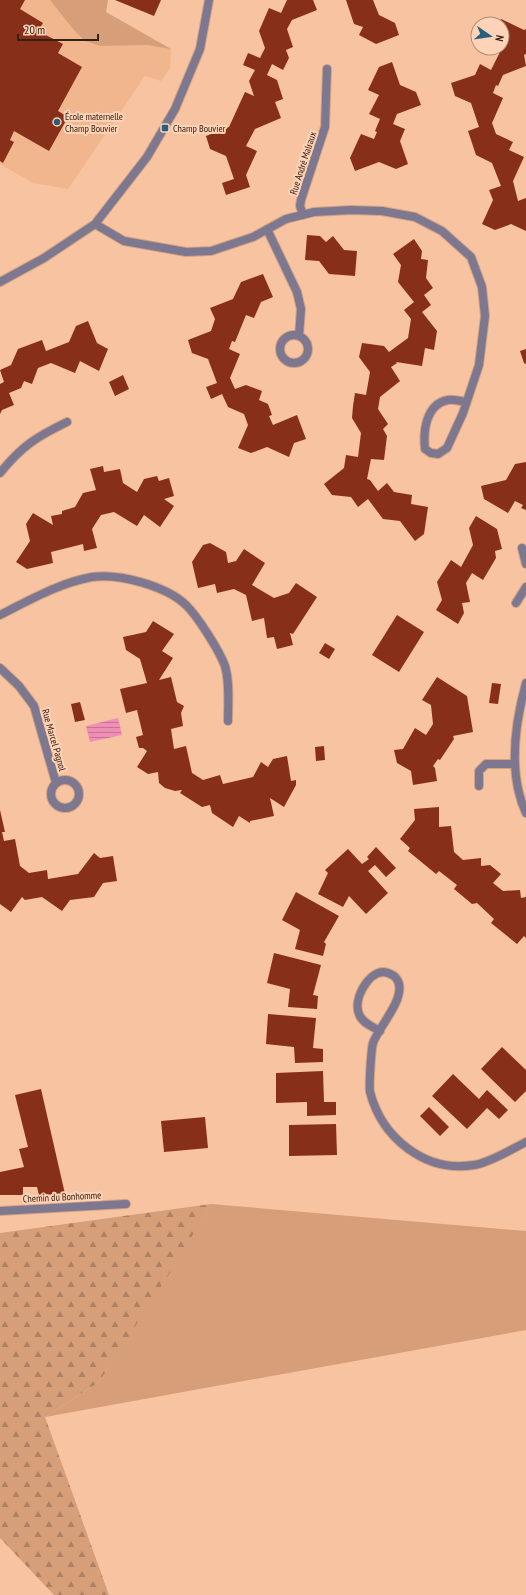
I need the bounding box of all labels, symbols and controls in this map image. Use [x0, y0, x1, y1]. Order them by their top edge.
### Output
scale bar [18, 16, 98, 42]
north arrow [470, 16, 510, 56]
text: 20 m [24, 22, 45, 37]
text: N [492, 34, 507, 43]
place label: École maternelle Champ Bouvier [65, 110, 123, 135]
marker: École maternelle Champ Bouvier [52, 117, 62, 127]
place label: Champ Bouvier [173, 122, 226, 135]
marker: Champ Bouvier [160, 123, 170, 133]
street label: Rue André Malraux [287, 130, 319, 196]
street label: Rue Marcel Pagnol [39, 707, 69, 773]
street label: Chemin du Bonhomme [23, 1188, 101, 1206]

